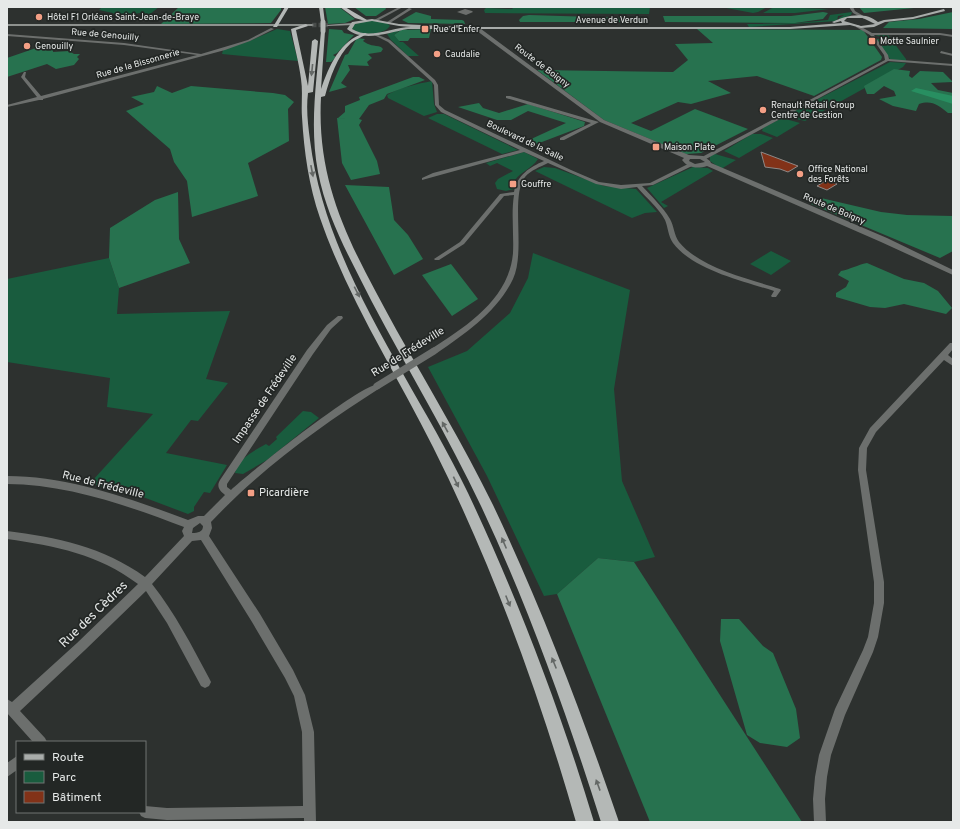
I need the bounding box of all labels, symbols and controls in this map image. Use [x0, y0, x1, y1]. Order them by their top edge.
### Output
marker: Hôtel F1 Orléans Saint-Jean-de-Braye [34, 12, 44, 22]
place label: Hôtel F1 Orléans Saint-Jean-de-Braye [47, 12, 199, 23]
street label: Avenue de Verdun [576, 15, 648, 26]
marker: Rue d'Enfer [420, 24, 430, 34]
place label: Rue d'Enfer [433, 24, 480, 35]
street label: Rue de Genouilly [71, 27, 140, 43]
marker: Motte Saulnier [867, 36, 877, 46]
place label: Motte Saulnier [880, 36, 940, 47]
marker: Genouilly [22, 41, 32, 51]
place label: Genouilly [35, 41, 73, 52]
street label: Route de Boigny [512, 42, 572, 91]
street label: Rue de la Bissonnerie [95, 47, 181, 81]
marker: Caudalie [432, 49, 442, 59]
place label: Caudalie [445, 49, 480, 60]
one-way arrow [309, 64, 315, 76]
place label: Renault Retail Group Centre de Gestion [771, 100, 855, 121]
marker: Renault Retail Group Centre de Gestion [758, 105, 768, 115]
street label: Boulevard de la Salle [485, 118, 565, 164]
marker: Maison Plate [651, 142, 661, 152]
place label: Maison Plate [664, 142, 715, 153]
place label: Office National des Forêts [808, 164, 868, 185]
one-way arrow [309, 165, 315, 177]
marker: Office National des Forêts [795, 169, 805, 179]
marker: Gouffre [508, 179, 518, 189]
place label: Gouffre [521, 179, 552, 190]
street label: Route de Boigny [801, 191, 867, 227]
one-way arrow [353, 286, 360, 298]
street label: Rue de Frédeville [369, 324, 447, 380]
street label: Impasse de Frédeville [230, 351, 300, 447]
one-way arrow [442, 421, 449, 433]
street label: Rue de Frédeville [61, 468, 145, 502]
one-way arrow [453, 476, 459, 487]
place label: Picardière [259, 486, 309, 500]
marker: Picardière [246, 488, 256, 498]
one-way arrow [500, 536, 506, 548]
street label: Rue des Cèdres [56, 578, 132, 652]
one-way arrow [505, 595, 511, 606]
one-way arrow [550, 656, 556, 668]
legend [16, 741, 146, 813]
text: Route [52, 750, 84, 766]
text: Parc [52, 770, 76, 786]
one-way arrow [595, 779, 601, 791]
text: Bâtiment [52, 790, 102, 806]

